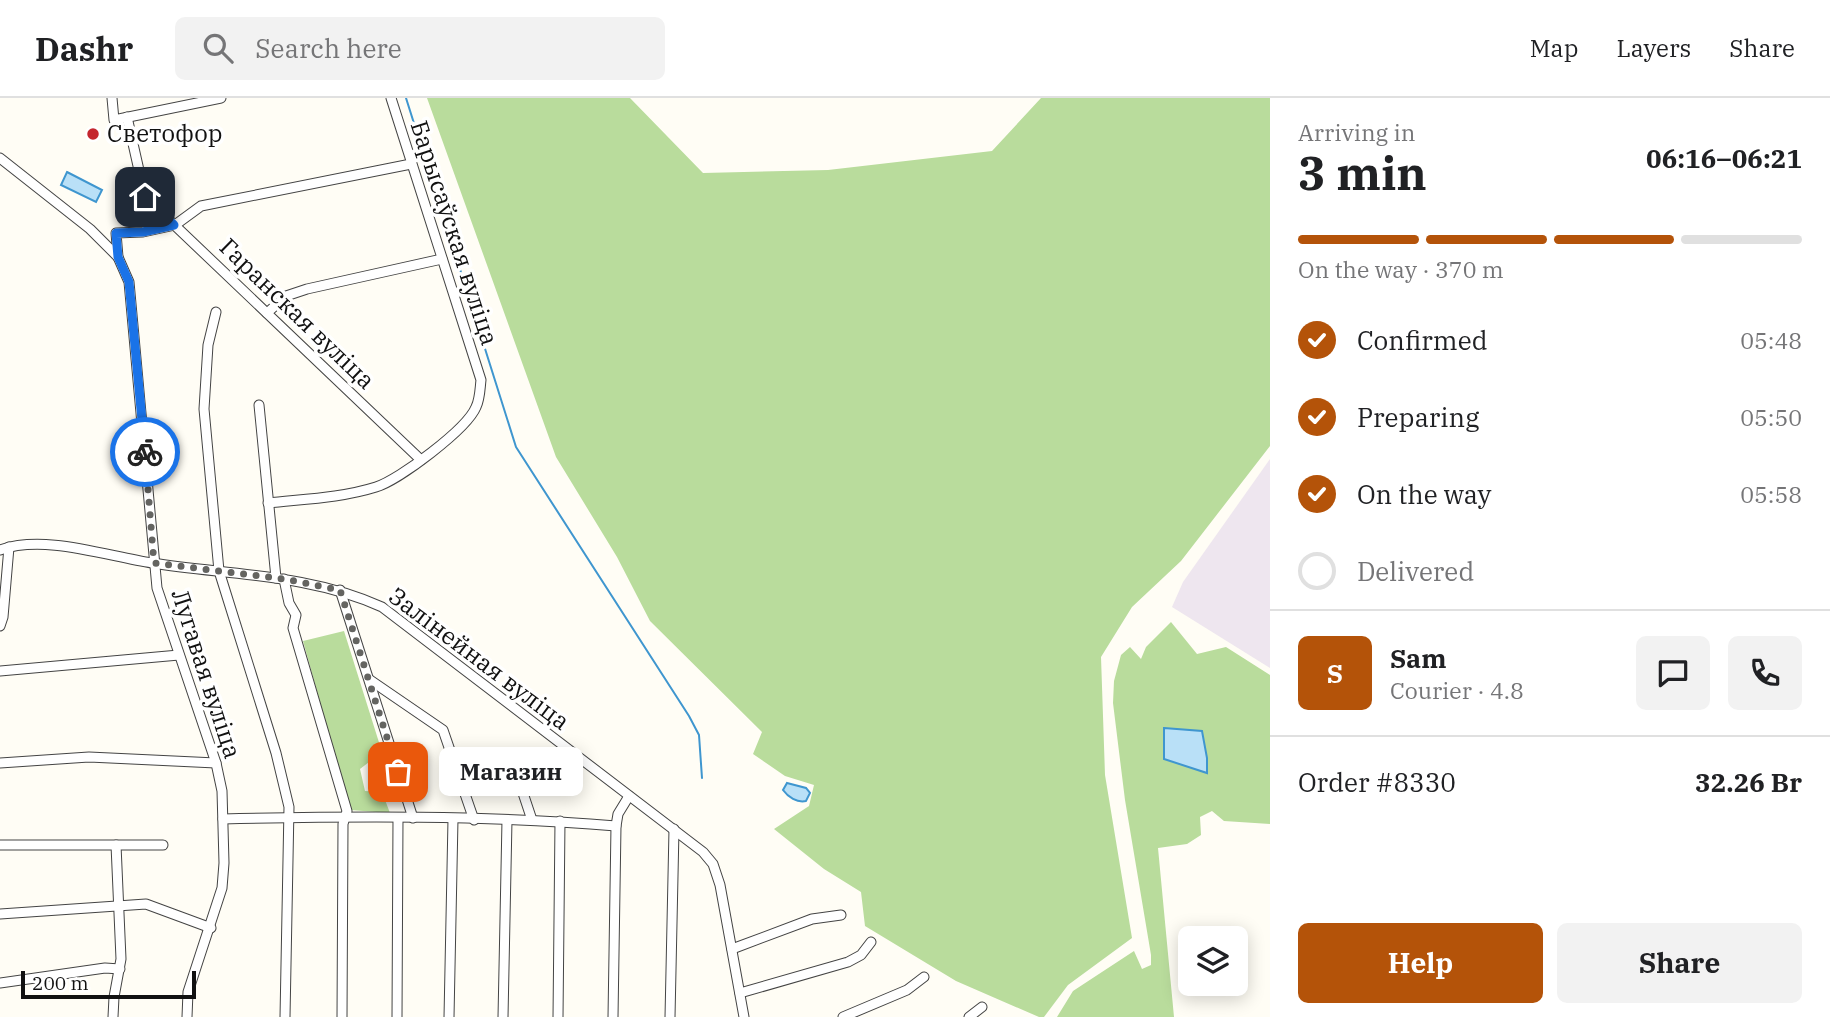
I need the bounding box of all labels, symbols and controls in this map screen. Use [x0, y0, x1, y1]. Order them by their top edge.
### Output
search box [175, 17, 665, 80]
text: Dashr [35, 27, 133, 70]
icon: search [199, 29, 237, 67]
text: Search here [255, 31, 402, 65]
text: Map [1530, 32, 1578, 64]
text: Layers [1616, 32, 1691, 64]
text: Share [1729, 32, 1795, 64]
street label: Барысаўская вуліца [404, 116, 506, 349]
place label: Светофор [107, 117, 222, 149]
text: Arriving in [1298, 117, 1415, 147]
marker: Светофор [85, 126, 101, 142]
text: 06:16–06:21 [1646, 141, 1802, 175]
text: 3 min [1298, 143, 1427, 203]
pin [115, 167, 175, 227]
icon: home [126, 178, 164, 216]
street label: Гаранская вуліца [213, 231, 382, 396]
text: On the way · 370 m [1298, 254, 1504, 284]
icon: check [1298, 321, 1336, 359]
text: Confirmed [1357, 323, 1488, 357]
text: 05:48 [1740, 325, 1802, 355]
icon: check [1298, 398, 1336, 436]
text: Preparing [1357, 400, 1479, 434]
text: 05:50 [1740, 402, 1802, 432]
courier [110, 417, 180, 487]
icon: bike [126, 433, 164, 471]
icon: check [1298, 475, 1336, 513]
text: On the way [1357, 477, 1491, 511]
text: 05:58 [1740, 479, 1802, 509]
text: Delivered [1357, 554, 1474, 588]
street label: Залінейная вуліца [383, 580, 577, 737]
street label: Лугавая вуліца [165, 585, 249, 762]
button: chat [1636, 636, 1710, 710]
button: phone [1728, 636, 1802, 710]
text: Sam [1390, 641, 1446, 675]
text: S [1327, 656, 1343, 690]
text: Courier · 4.8 [1390, 675, 1524, 705]
pin [368, 742, 428, 802]
callout: Магазин [440, 748, 584, 796]
icon: bag [379, 753, 417, 791]
text: Магазин [460, 756, 562, 786]
text: Order #8330 [1298, 765, 1456, 799]
text: 32.26 Br [1695, 765, 1802, 799]
button: Help [1298, 923, 1543, 1003]
button: Share [1557, 923, 1802, 1003]
map controls [1178, 926, 1248, 996]
button: layers [1178, 926, 1248, 996]
scale bar [21, 968, 196, 1000]
text: 200 m [32, 971, 89, 995]

